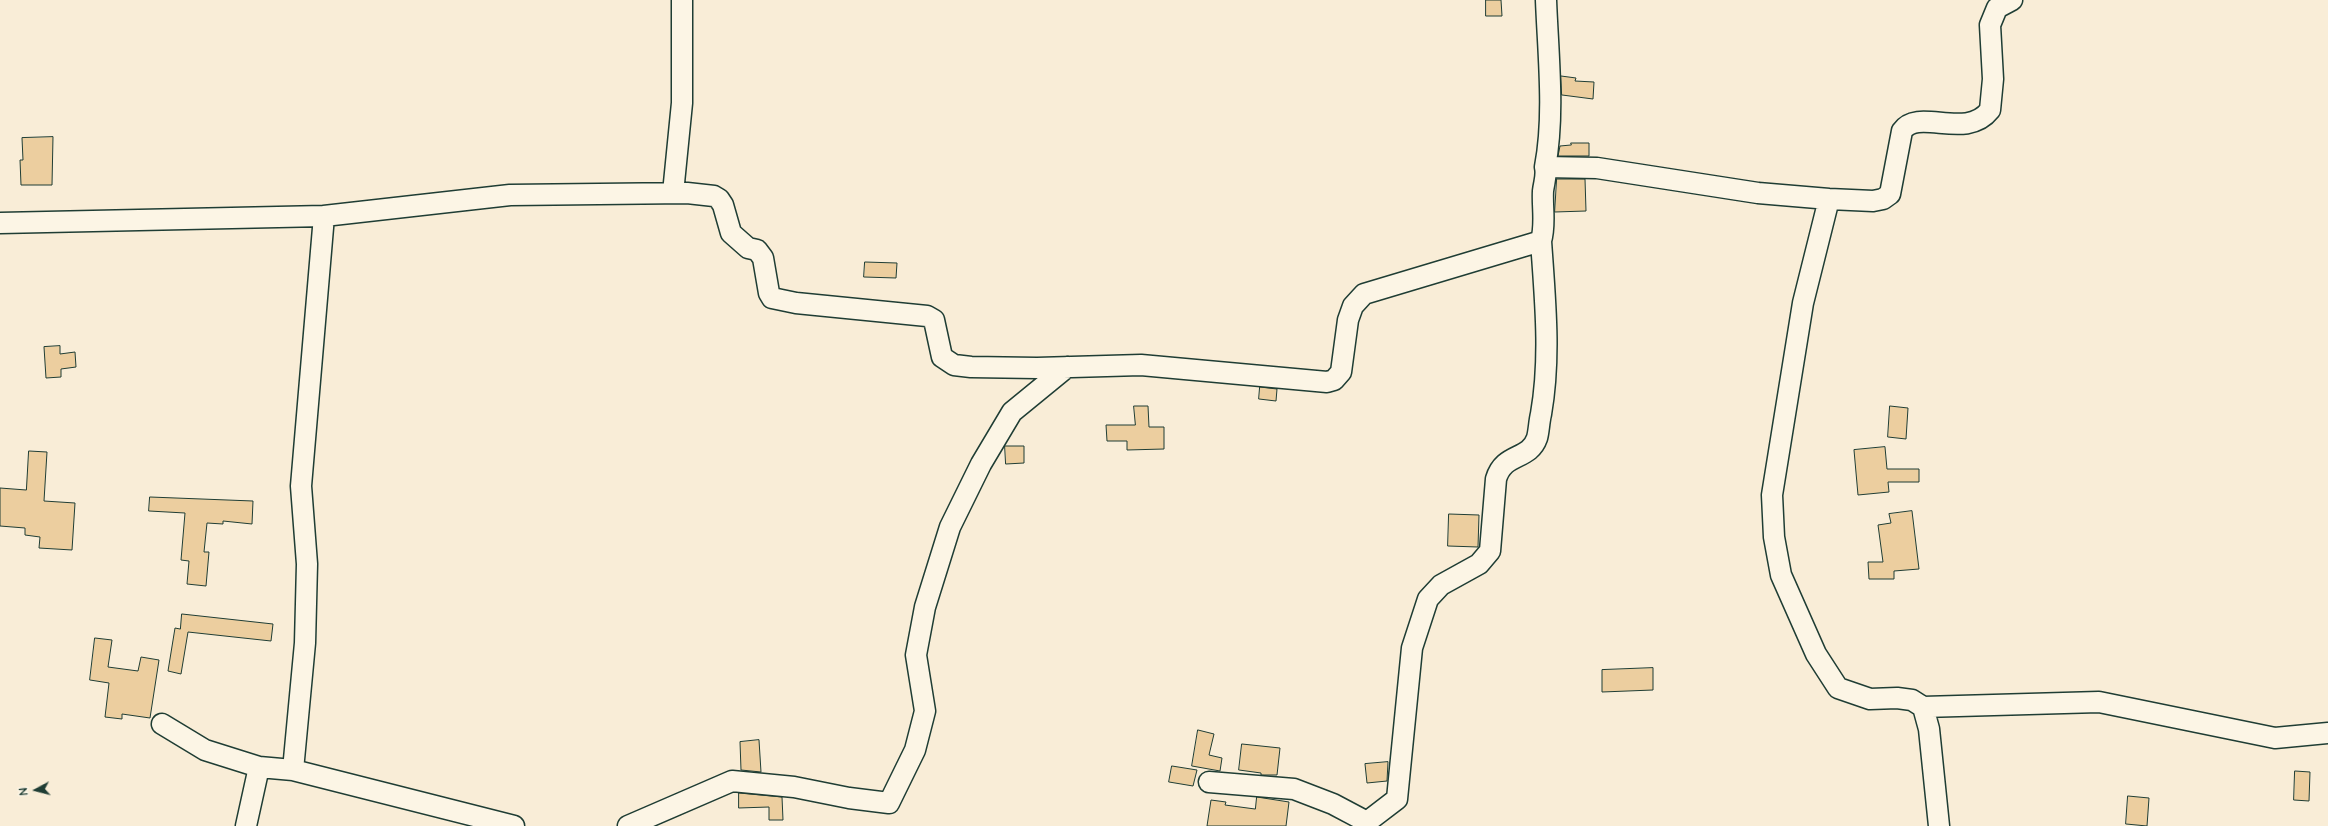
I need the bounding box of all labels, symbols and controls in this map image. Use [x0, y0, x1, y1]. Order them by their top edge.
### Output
north arrow [16, 770, 56, 810]
text: N [16, 787, 31, 796]

